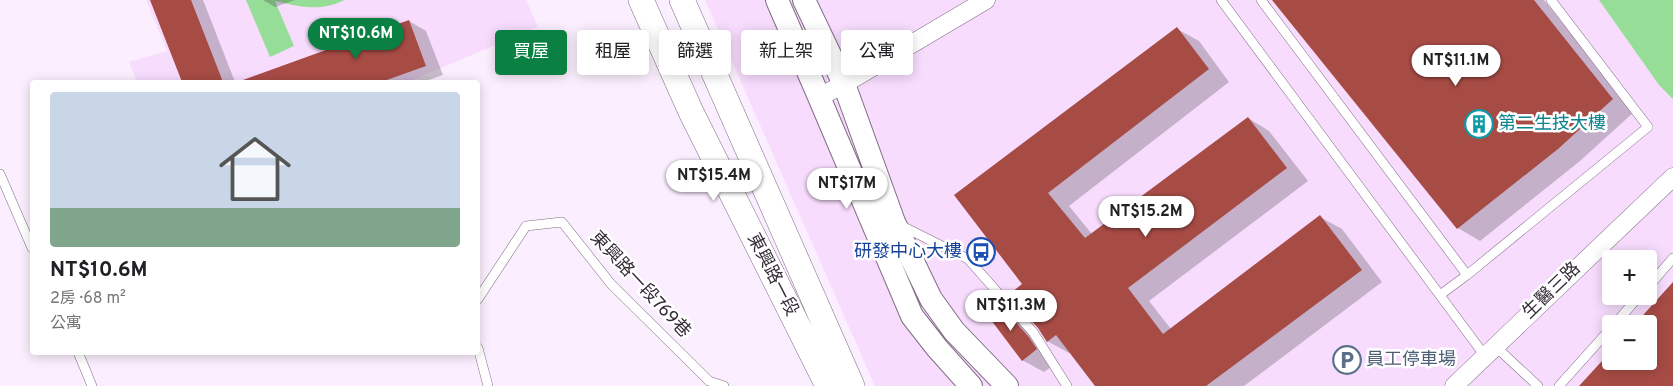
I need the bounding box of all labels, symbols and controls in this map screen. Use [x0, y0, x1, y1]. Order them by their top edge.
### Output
pin: NT$10.6M [304, 18, 408, 60]
text: NT$10.6M [319, 24, 393, 44]
chip: 買屋 [495, 30, 567, 75]
chip: 租屋 [577, 30, 649, 75]
chip: 篩選 [659, 30, 731, 75]
chip: 新上架 [741, 30, 831, 75]
chip: 公寓 [841, 30, 913, 75]
pin: NT$11.1M [1404, 44, 1508, 87]
text: NT$11.1M [1423, 51, 1489, 71]
building icon: 第二生技大樓 [1464, 109, 1494, 139]
place label: 第二生技大樓 [1498, 113, 1606, 136]
icon: home [210, 124, 300, 214]
pin: NT$15.4M [662, 160, 766, 202]
text: NT$15.4M [677, 166, 751, 186]
pin: NT$17M [806, 168, 888, 210]
text: NT$17M [818, 174, 876, 194]
pin: NT$15.2M [1094, 196, 1198, 238]
text: NT$15.2M [1109, 202, 1183, 222]
street label: 東興路一段769巷 [585, 227, 695, 343]
street label: 東興路一段 [741, 230, 803, 320]
bus stop icon: 研發中心大樓 [966, 237, 996, 267]
place label: 研發中心大樓 [854, 241, 962, 264]
map controls [1602, 250, 1657, 370]
button: + [1602, 250, 1657, 305]
text: NT$10.6M [50, 257, 148, 284]
street label: 生醫三路 [1518, 258, 1586, 324]
text: 2房 · 68 m² [50, 289, 126, 309]
pin: NT$11.3M [959, 290, 1063, 332]
text: NT$11.3M [976, 296, 1046, 316]
text: 公寓 [50, 314, 82, 334]
button: − [1602, 315, 1657, 370]
parking icon: 員工停車場 [1332, 345, 1362, 375]
place label: 員工停車場 [1366, 349, 1456, 372]

